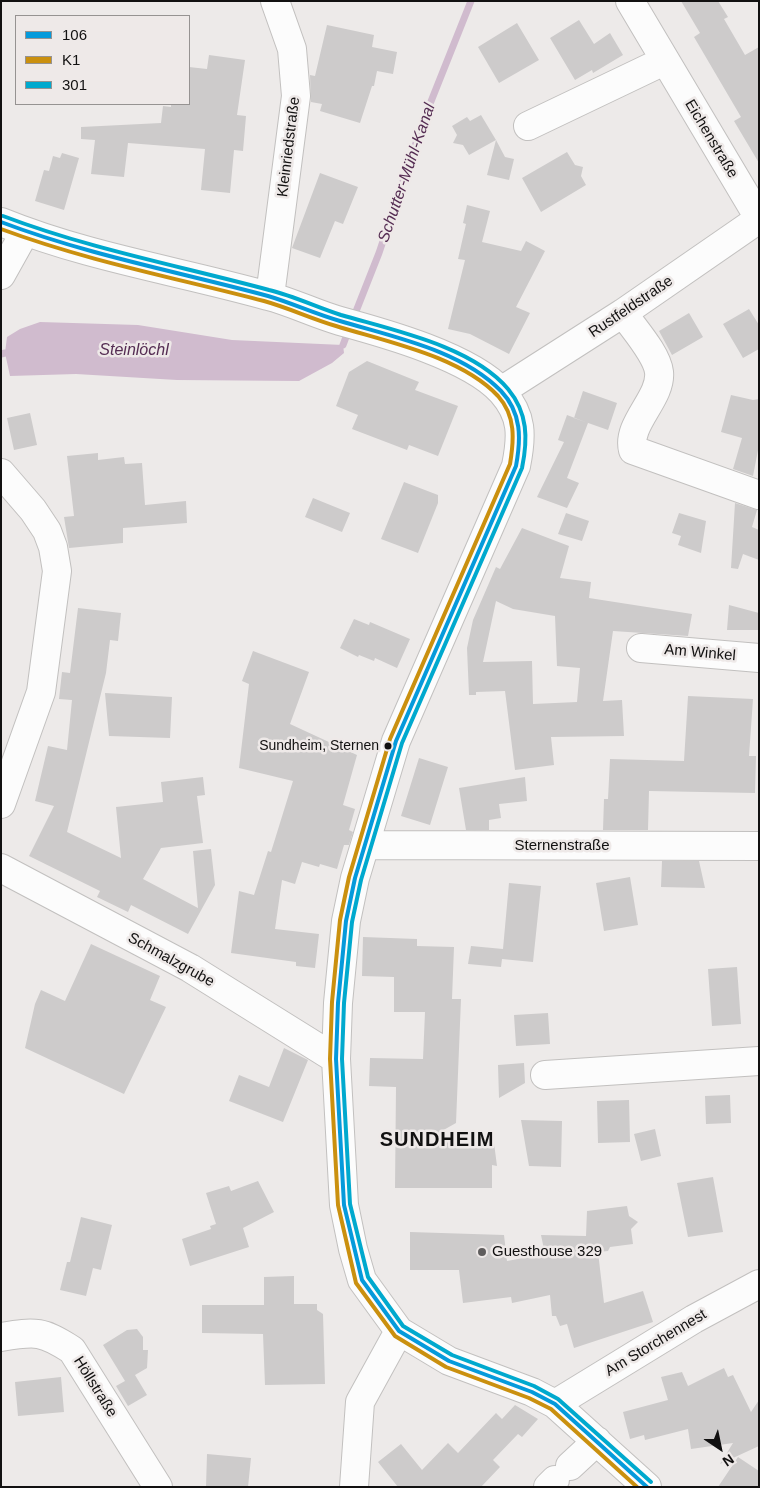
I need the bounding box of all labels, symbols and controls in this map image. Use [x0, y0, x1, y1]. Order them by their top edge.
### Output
legend [15, 15, 190, 105]
text: 106 [62, 26, 87, 43]
text: K1 [62, 51, 80, 68]
text: 301 [62, 76, 87, 93]
street label: Kleinriedstraße [274, 96, 304, 198]
street label: Eichenstraße [681, 96, 741, 182]
water label: Schutter-Mühl-Kanal [374, 101, 440, 245]
street label: Rustfeldstraße [586, 272, 676, 342]
water label: Steinlöchl [99, 341, 169, 361]
street label: Am Winkel [664, 641, 736, 665]
place label: Sundheim, Sternen [259, 738, 379, 754]
marker: Sundheim, Sternen [383, 741, 393, 751]
street label: Sternenstraße [514, 837, 610, 855]
street label: Schmalzgrube [125, 929, 217, 991]
district label: SUNDHEIM [379, 1128, 495, 1152]
place label: Guesthouse 329 [492, 1243, 602, 1261]
marker: Guesthouse 329 [476, 1246, 488, 1258]
street label: Am Storchennest [602, 1306, 710, 1380]
street label: Höllstraße [69, 1353, 121, 1421]
north arrow [695, 1423, 745, 1473]
text: N [720, 1451, 737, 1470]

